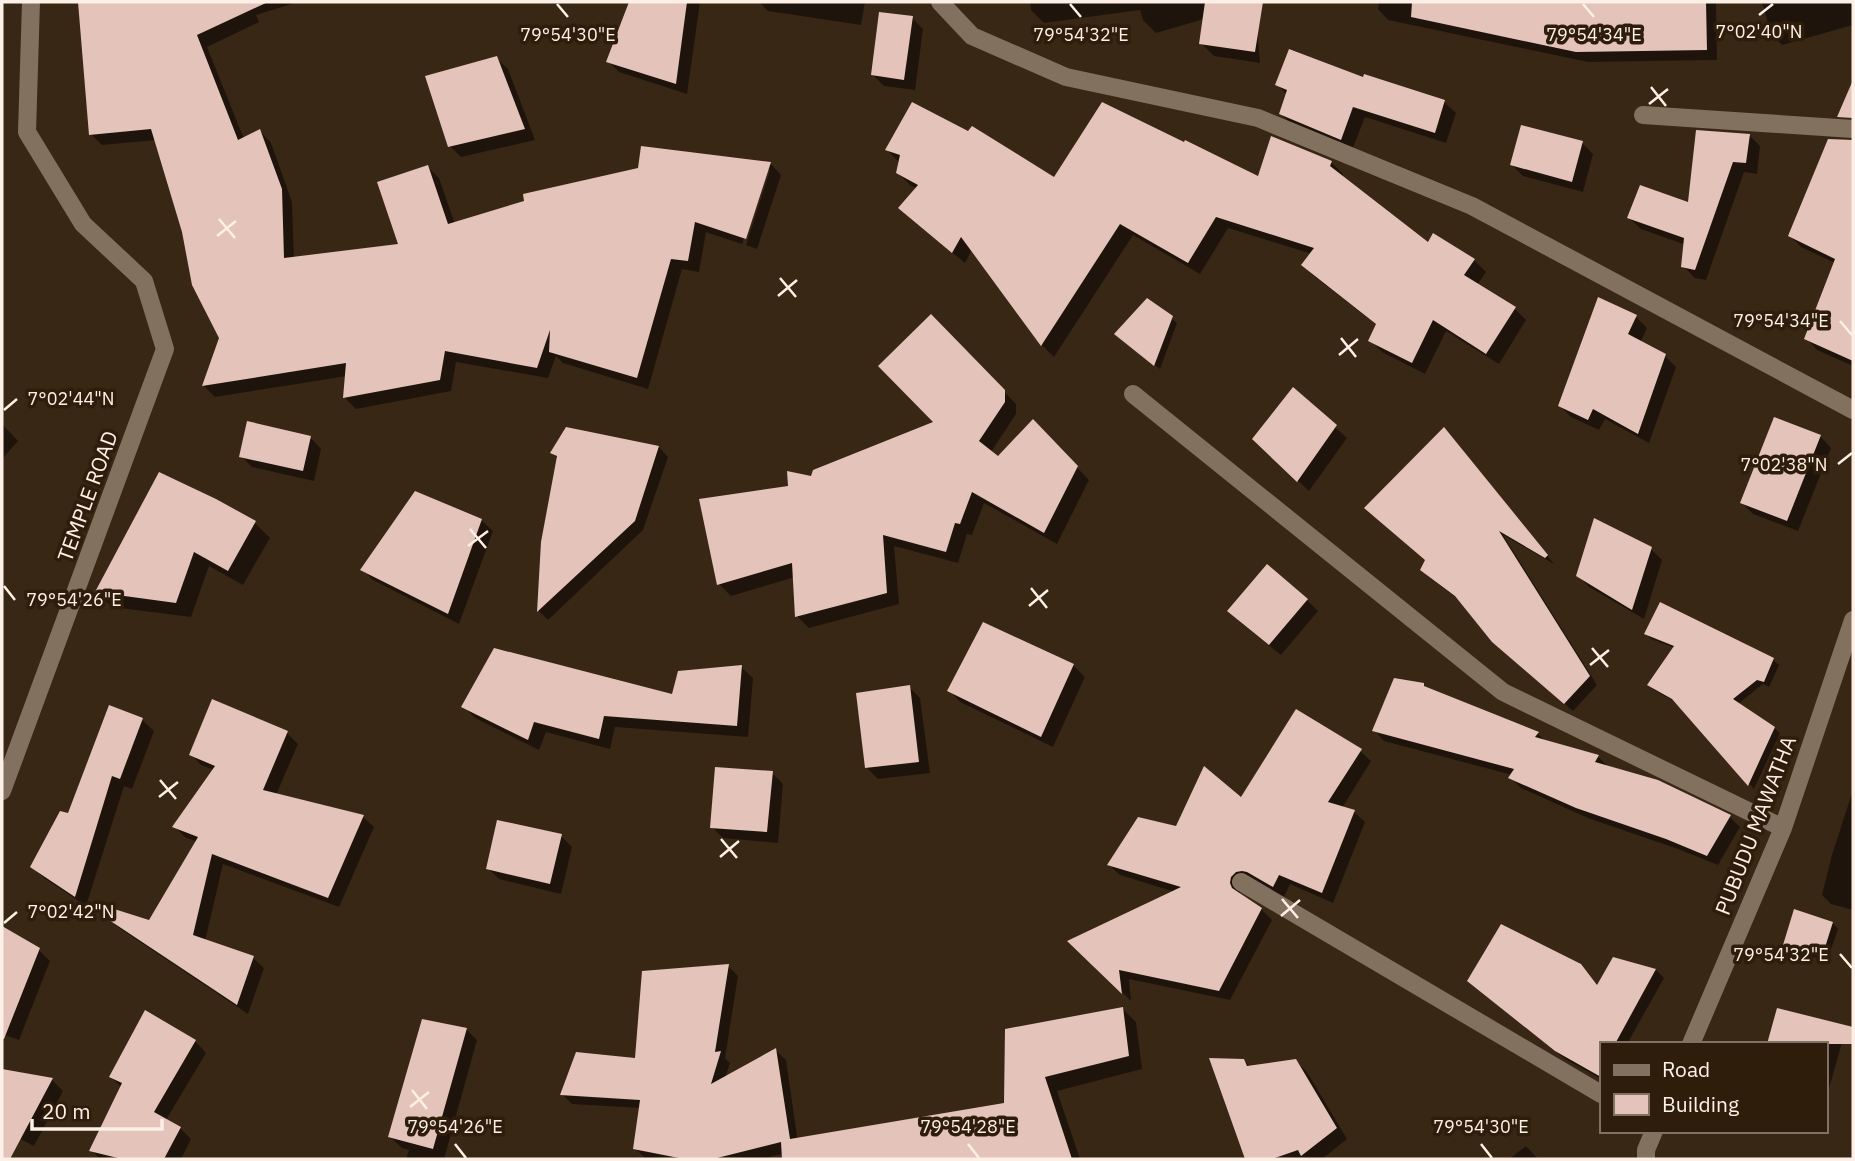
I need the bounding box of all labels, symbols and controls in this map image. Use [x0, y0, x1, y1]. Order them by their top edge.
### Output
text: 7°02'40"N [1715, 20, 1803, 43]
text: 79°54'30"E [520, 23, 616, 46]
text: 79°54'32"E [1033, 23, 1129, 46]
text: 79°54'34"E [1546, 23, 1642, 46]
text: 79°54'34"E [1733, 309, 1829, 332]
text: 7°02'44"N [27, 387, 115, 410]
street label: TEMPLE ROAD [50, 427, 124, 565]
text: 7°02'38"N [1740, 453, 1828, 476]
text: 79°54'26"E [26, 588, 122, 611]
street label: PUBUDU MAWATHA [1708, 731, 1802, 919]
text: 7°02'42"N [27, 900, 115, 923]
text: 79°54'32"E [1733, 943, 1829, 966]
legend [1600, 1042, 1827, 1133]
text: Road [1662, 1055, 1710, 1083]
scale bar [32, 1088, 161, 1132]
text: Building [1662, 1090, 1739, 1118]
text: 20 m [42, 1097, 91, 1125]
text: 79°54'26"E [407, 1115, 503, 1138]
text: 79°54'28"E [920, 1115, 1016, 1138]
text: 79°54'30"E [1433, 1115, 1529, 1138]

